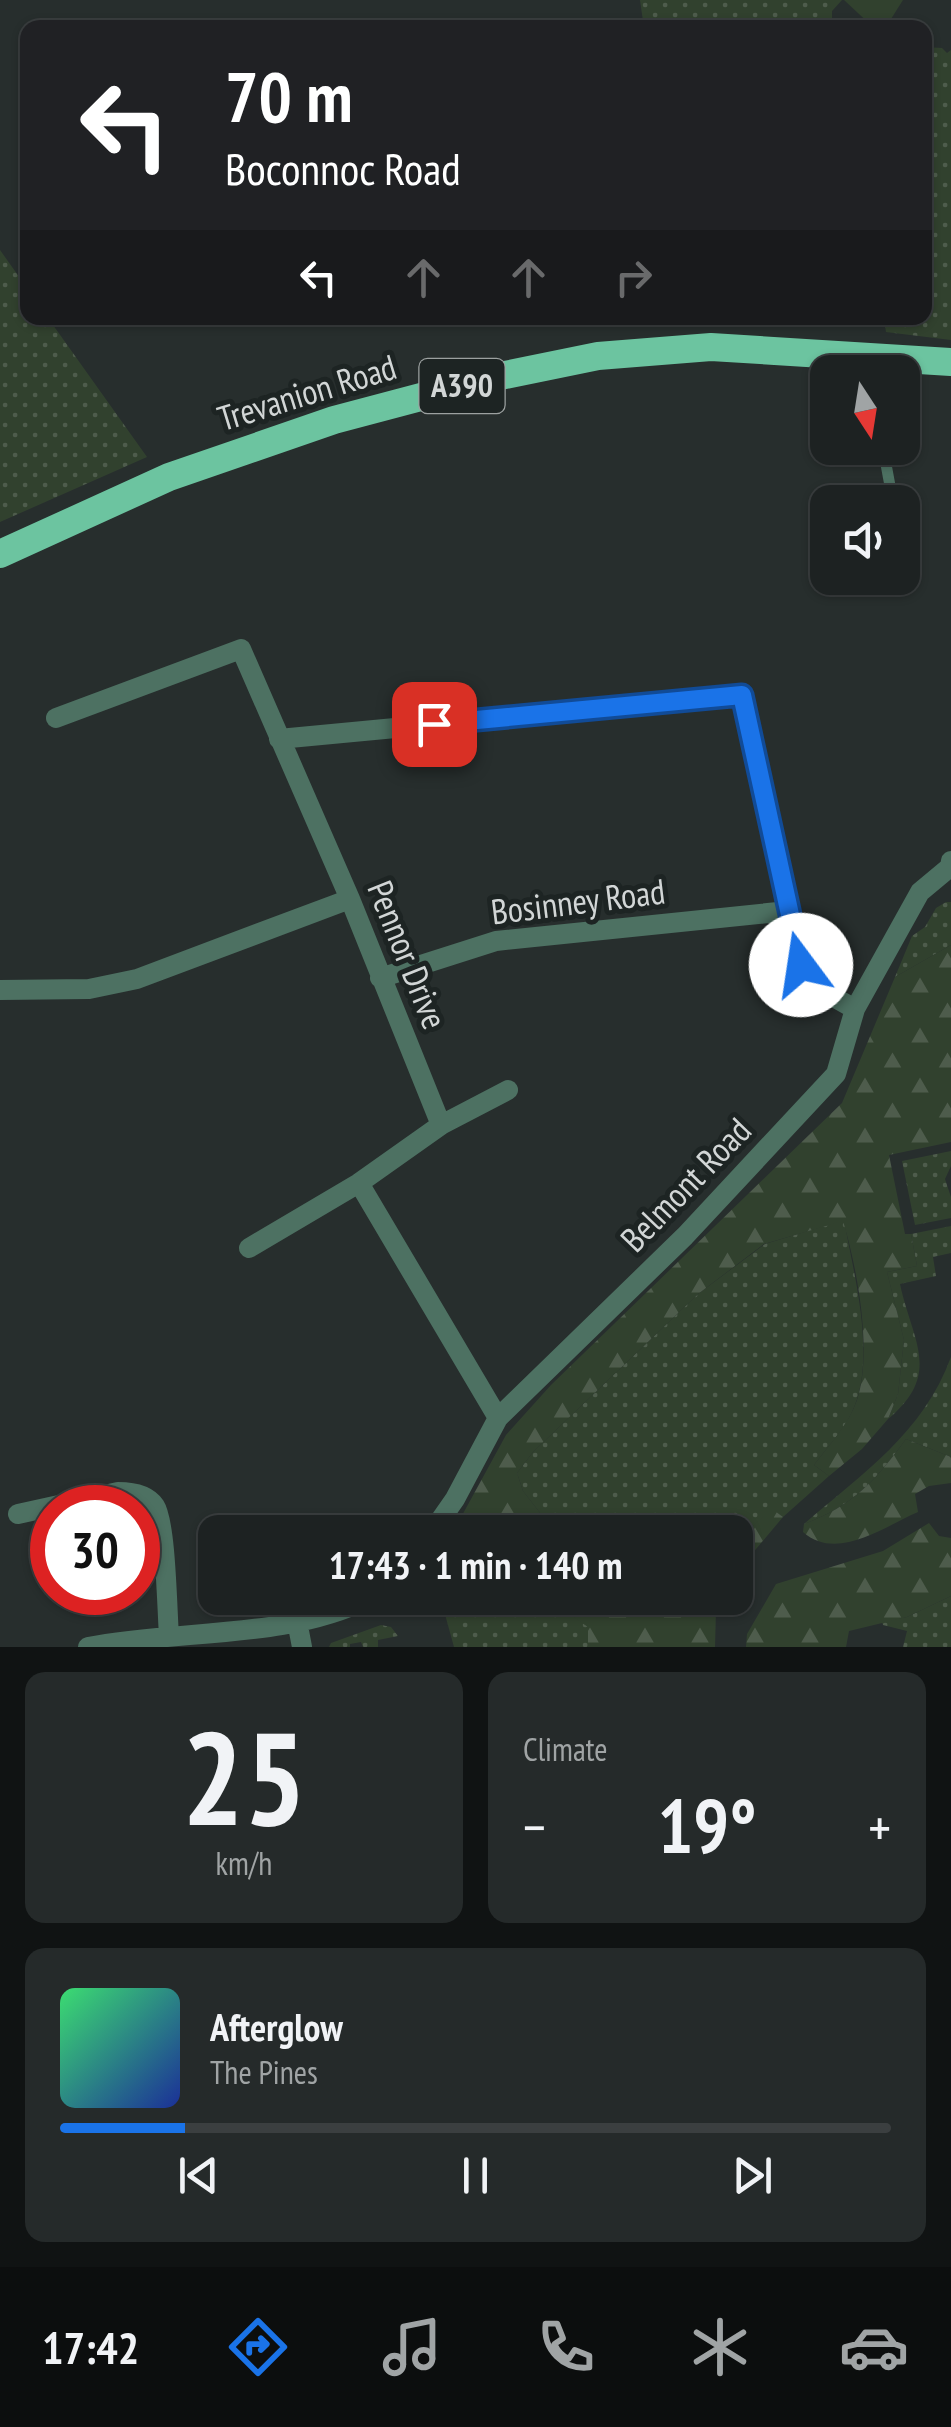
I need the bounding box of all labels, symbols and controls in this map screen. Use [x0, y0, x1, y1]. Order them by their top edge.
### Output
text: 70 m [225, 51, 353, 141]
icon: left [60, 60, 190, 190]
text: Boconnoc Road [225, 139, 461, 197]
icon: left [291, 250, 346, 305]
icon: ahead [396, 250, 451, 305]
icon: ahead [501, 250, 556, 305]
icon: right [606, 250, 661, 305]
street label: Trevanion Road [212, 343, 402, 441]
north arrow [810, 355, 920, 465]
map controls [810, 355, 920, 595]
road number: A390 [420, 359, 504, 413]
button: sound [810, 485, 920, 595]
pin [392, 682, 477, 767]
icon: arrive [407, 697, 462, 752]
street label: Bosinney Road [488, 868, 667, 934]
street label: Pennor Drive [357, 874, 458, 1035]
position arrow [749, 913, 853, 1017]
street label: Belmont Road [610, 1107, 761, 1261]
speed limit sign: 30 [30, 1485, 160, 1615]
text: 17:43 · 1 min · 140 m [329, 1540, 622, 1589]
text: 25 [182, 1693, 306, 1861]
text: Climate [523, 1728, 607, 1770]
text: 19° [657, 1777, 757, 1874]
text: − [523, 1791, 546, 1862]
text: + [868, 1791, 891, 1862]
text: km/h [216, 1842, 272, 1884]
text: Afterglow [210, 2002, 343, 2051]
text: The Pines [210, 2051, 318, 2093]
icon: previous [171, 2148, 226, 2203]
icon: pause [448, 2148, 503, 2203]
icon: next [725, 2148, 780, 2203]
icon: directions [223, 2312, 293, 2382]
icon: music [377, 2312, 447, 2382]
icon: phone [531, 2312, 601, 2382]
icon: climate [685, 2312, 755, 2382]
icon: car [839, 2312, 909, 2382]
text: 17:42 [42, 2318, 139, 2376]

